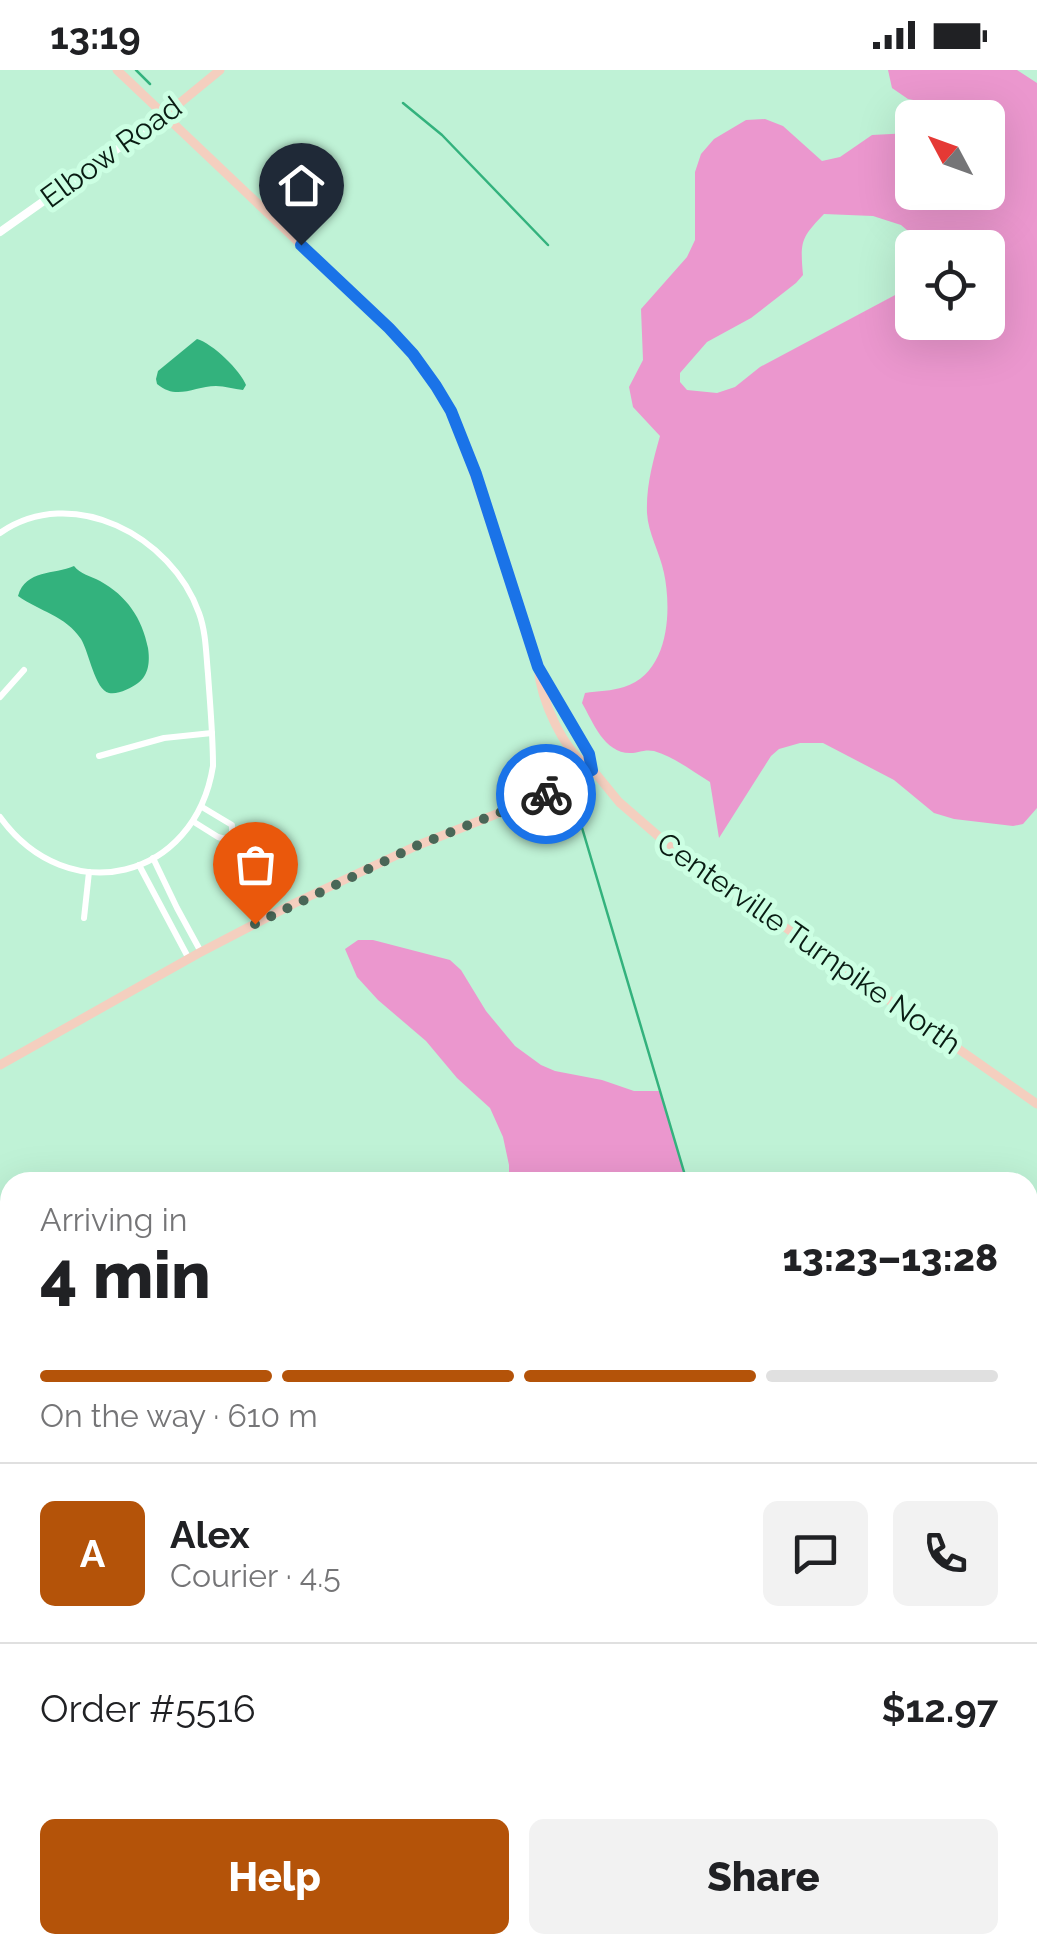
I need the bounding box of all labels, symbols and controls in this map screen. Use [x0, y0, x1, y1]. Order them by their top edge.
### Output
text: 13:19 [50, 13, 141, 58]
street label: Elbow Road [34, 89, 188, 215]
north arrow [895, 100, 1005, 210]
map controls [895, 100, 1005, 340]
pin [259, 143, 344, 246]
icon: home [274, 158, 329, 213]
button: locate [895, 230, 1005, 340]
courier [496, 744, 596, 844]
icon: bike [519, 767, 574, 822]
pin [213, 822, 298, 925]
street label: Centerville Turnpike North [650, 825, 968, 1061]
icon: bag [228, 837, 283, 892]
text: Arriving in [40, 1201, 187, 1238]
text: 13:23–13:28 [782, 1235, 998, 1280]
text: 4 min [40, 1237, 211, 1313]
text: On the way · 610 m [40, 1397, 318, 1434]
button: chat [763, 1501, 868, 1606]
button: phone [893, 1501, 998, 1606]
text: Alex [170, 1512, 250, 1557]
text: A [80, 1531, 105, 1576]
text: Courier · 4.5 [170, 1557, 341, 1594]
text: Order #5516 [40, 1686, 256, 1731]
text: $12.97 [881, 1686, 998, 1731]
button: Help [40, 1819, 509, 1934]
button: Share [529, 1819, 998, 1934]

